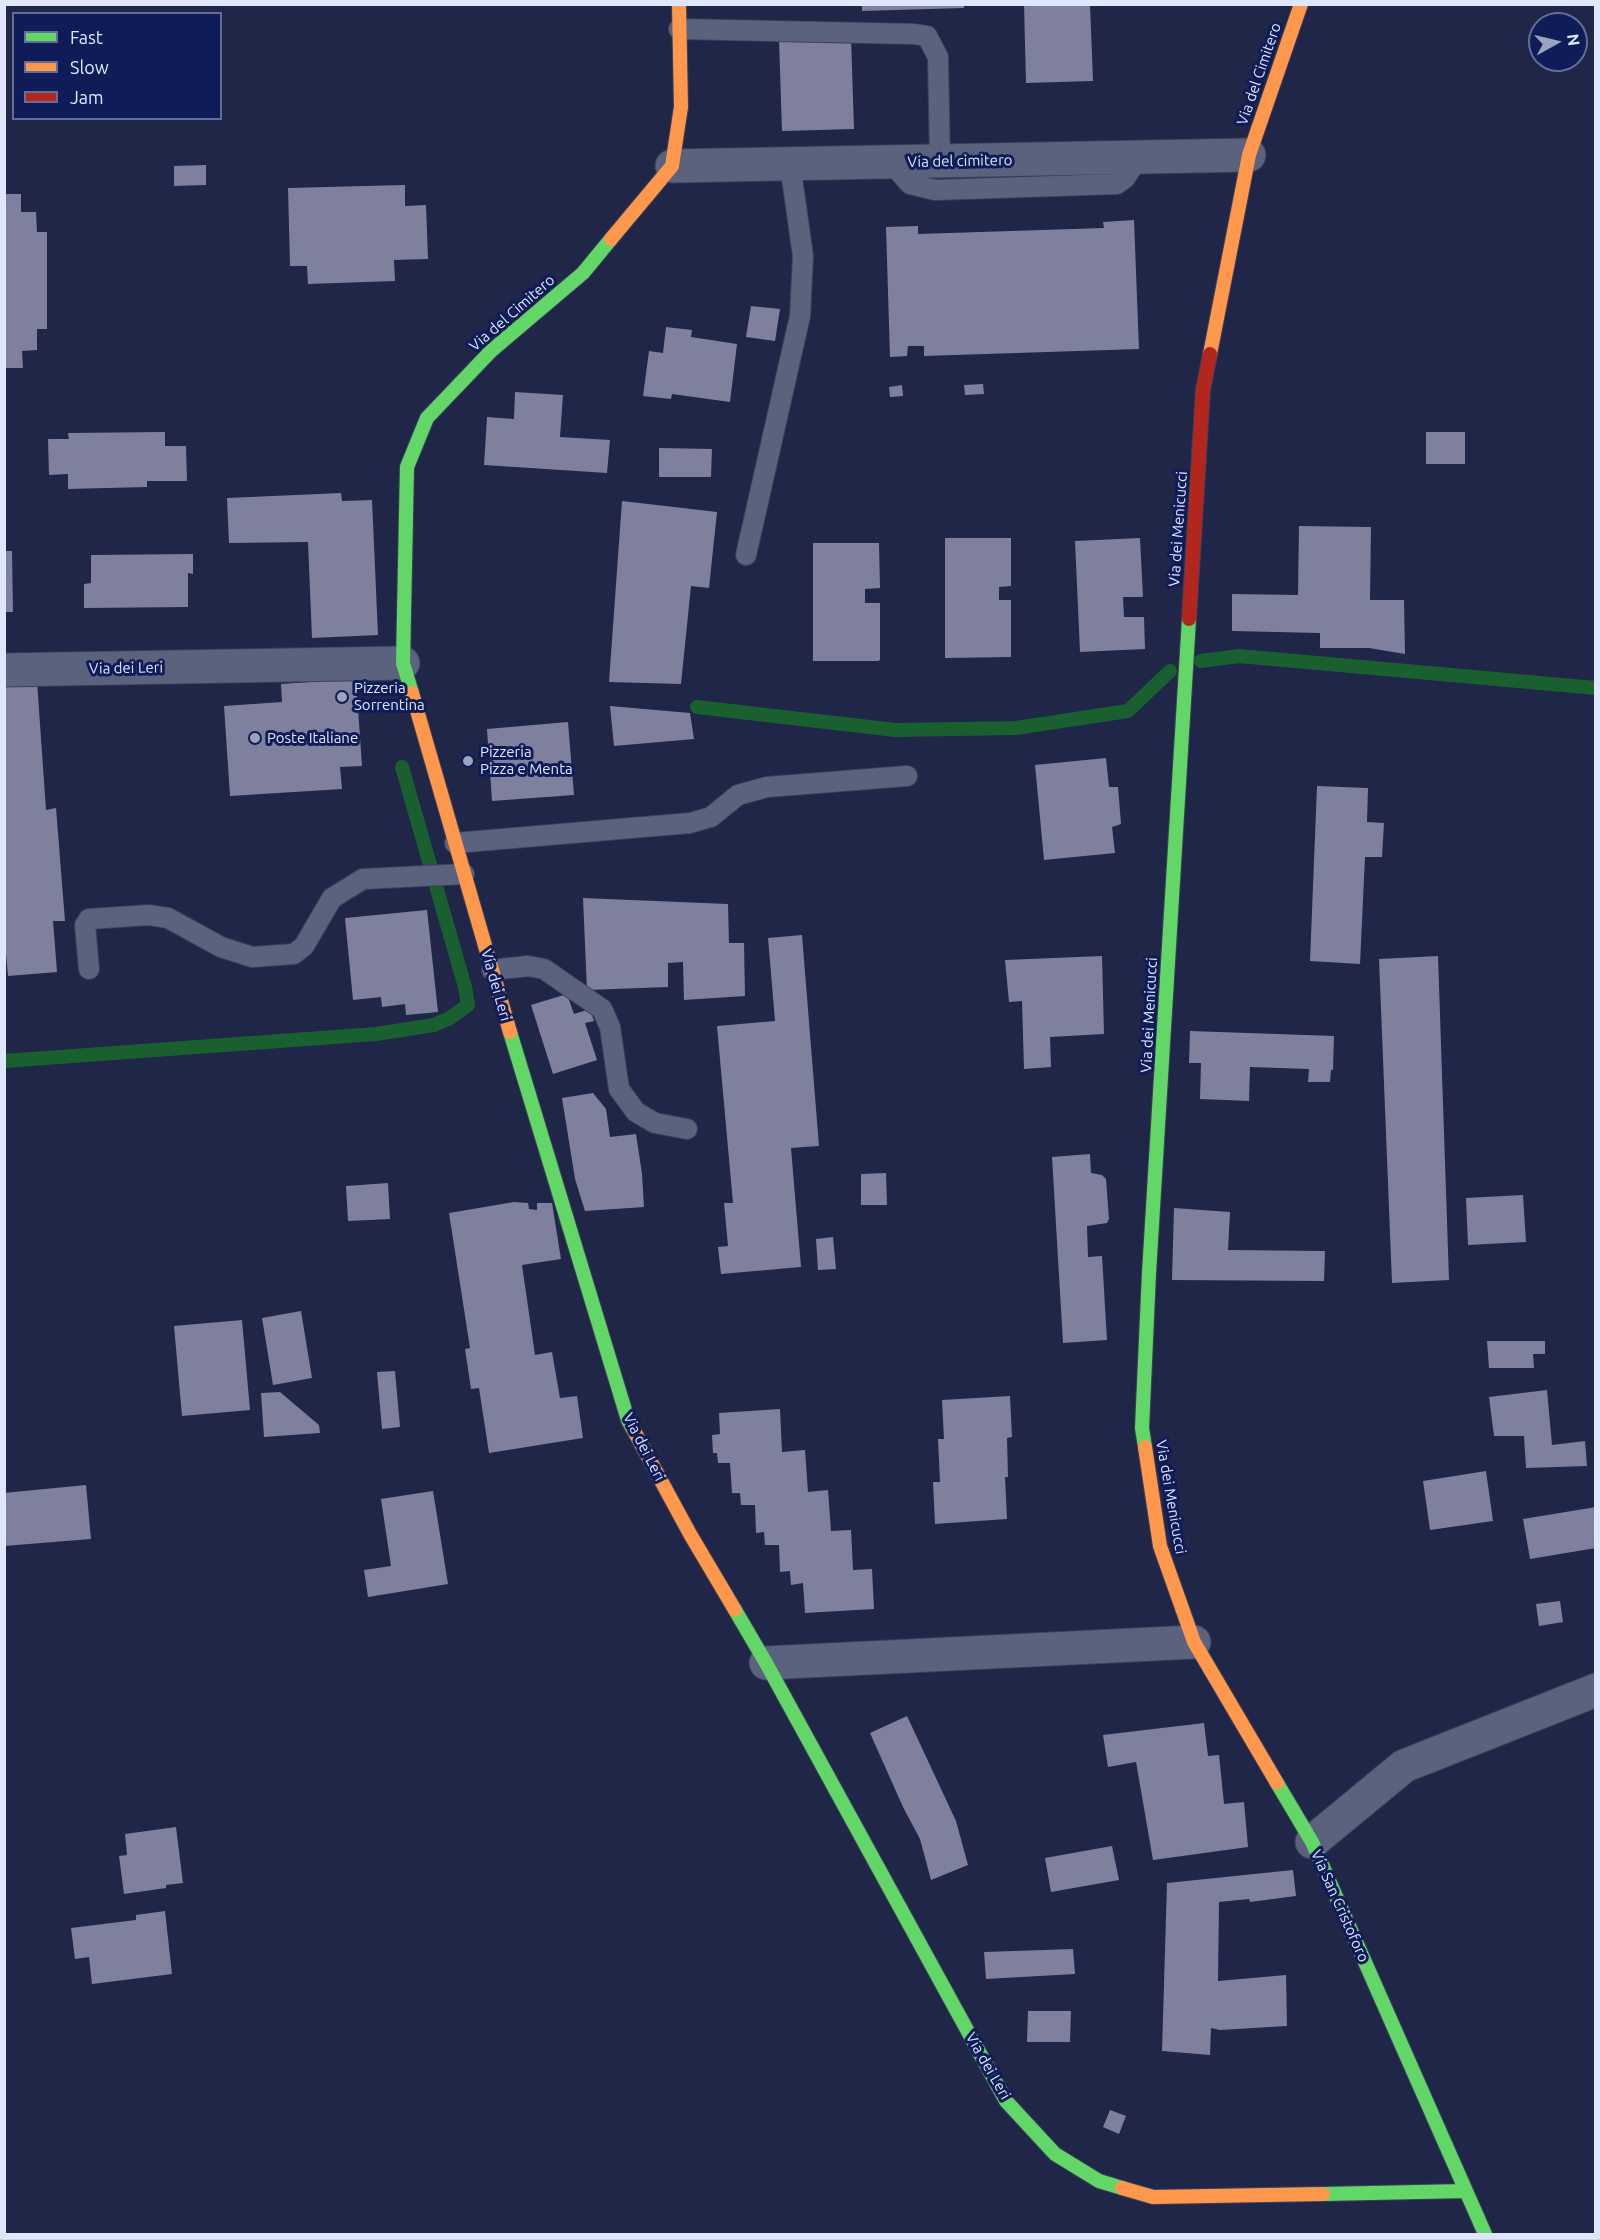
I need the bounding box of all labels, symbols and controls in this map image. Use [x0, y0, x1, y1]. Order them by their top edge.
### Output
legend [12, 12, 222, 120]
north arrow [1528, 12, 1588, 72]
street label: Via del Cimitero [1233, 20, 1285, 128]
text: Fast [70, 27, 103, 47]
text: N [1564, 33, 1584, 47]
text: Slow [70, 57, 109, 77]
text: Jam [70, 87, 104, 107]
street label: Via del cimitero [907, 151, 1013, 171]
street label: Via del Cimitero [466, 271, 558, 355]
street label: Via dei Menicucci [1165, 471, 1191, 587]
street label: Via dei Leri [89, 658, 163, 678]
place label: Pizzeria Sorrentina [354, 679, 425, 714]
marker: Pizzeria Sorrentina [335, 690, 349, 704]
place label: Poste Italiane [267, 729, 358, 747]
marker: Poste Italiane [248, 731, 262, 745]
place label: Pizzeria Pizza e Menta [480, 743, 573, 778]
marker: Pizzeria Pizza e Menta [461, 754, 475, 768]
street label: Via dei Leri [477, 947, 515, 1023]
street label: Via dei Menicucci [1137, 957, 1161, 1073]
street label: Via dei Leri [619, 1410, 669, 1484]
street label: Via dei Menicucci [1152, 1439, 1190, 1555]
street label: Via San Cristoforo [1307, 1847, 1373, 1965]
street label: Via dei Leri [962, 2029, 1014, 2103]

